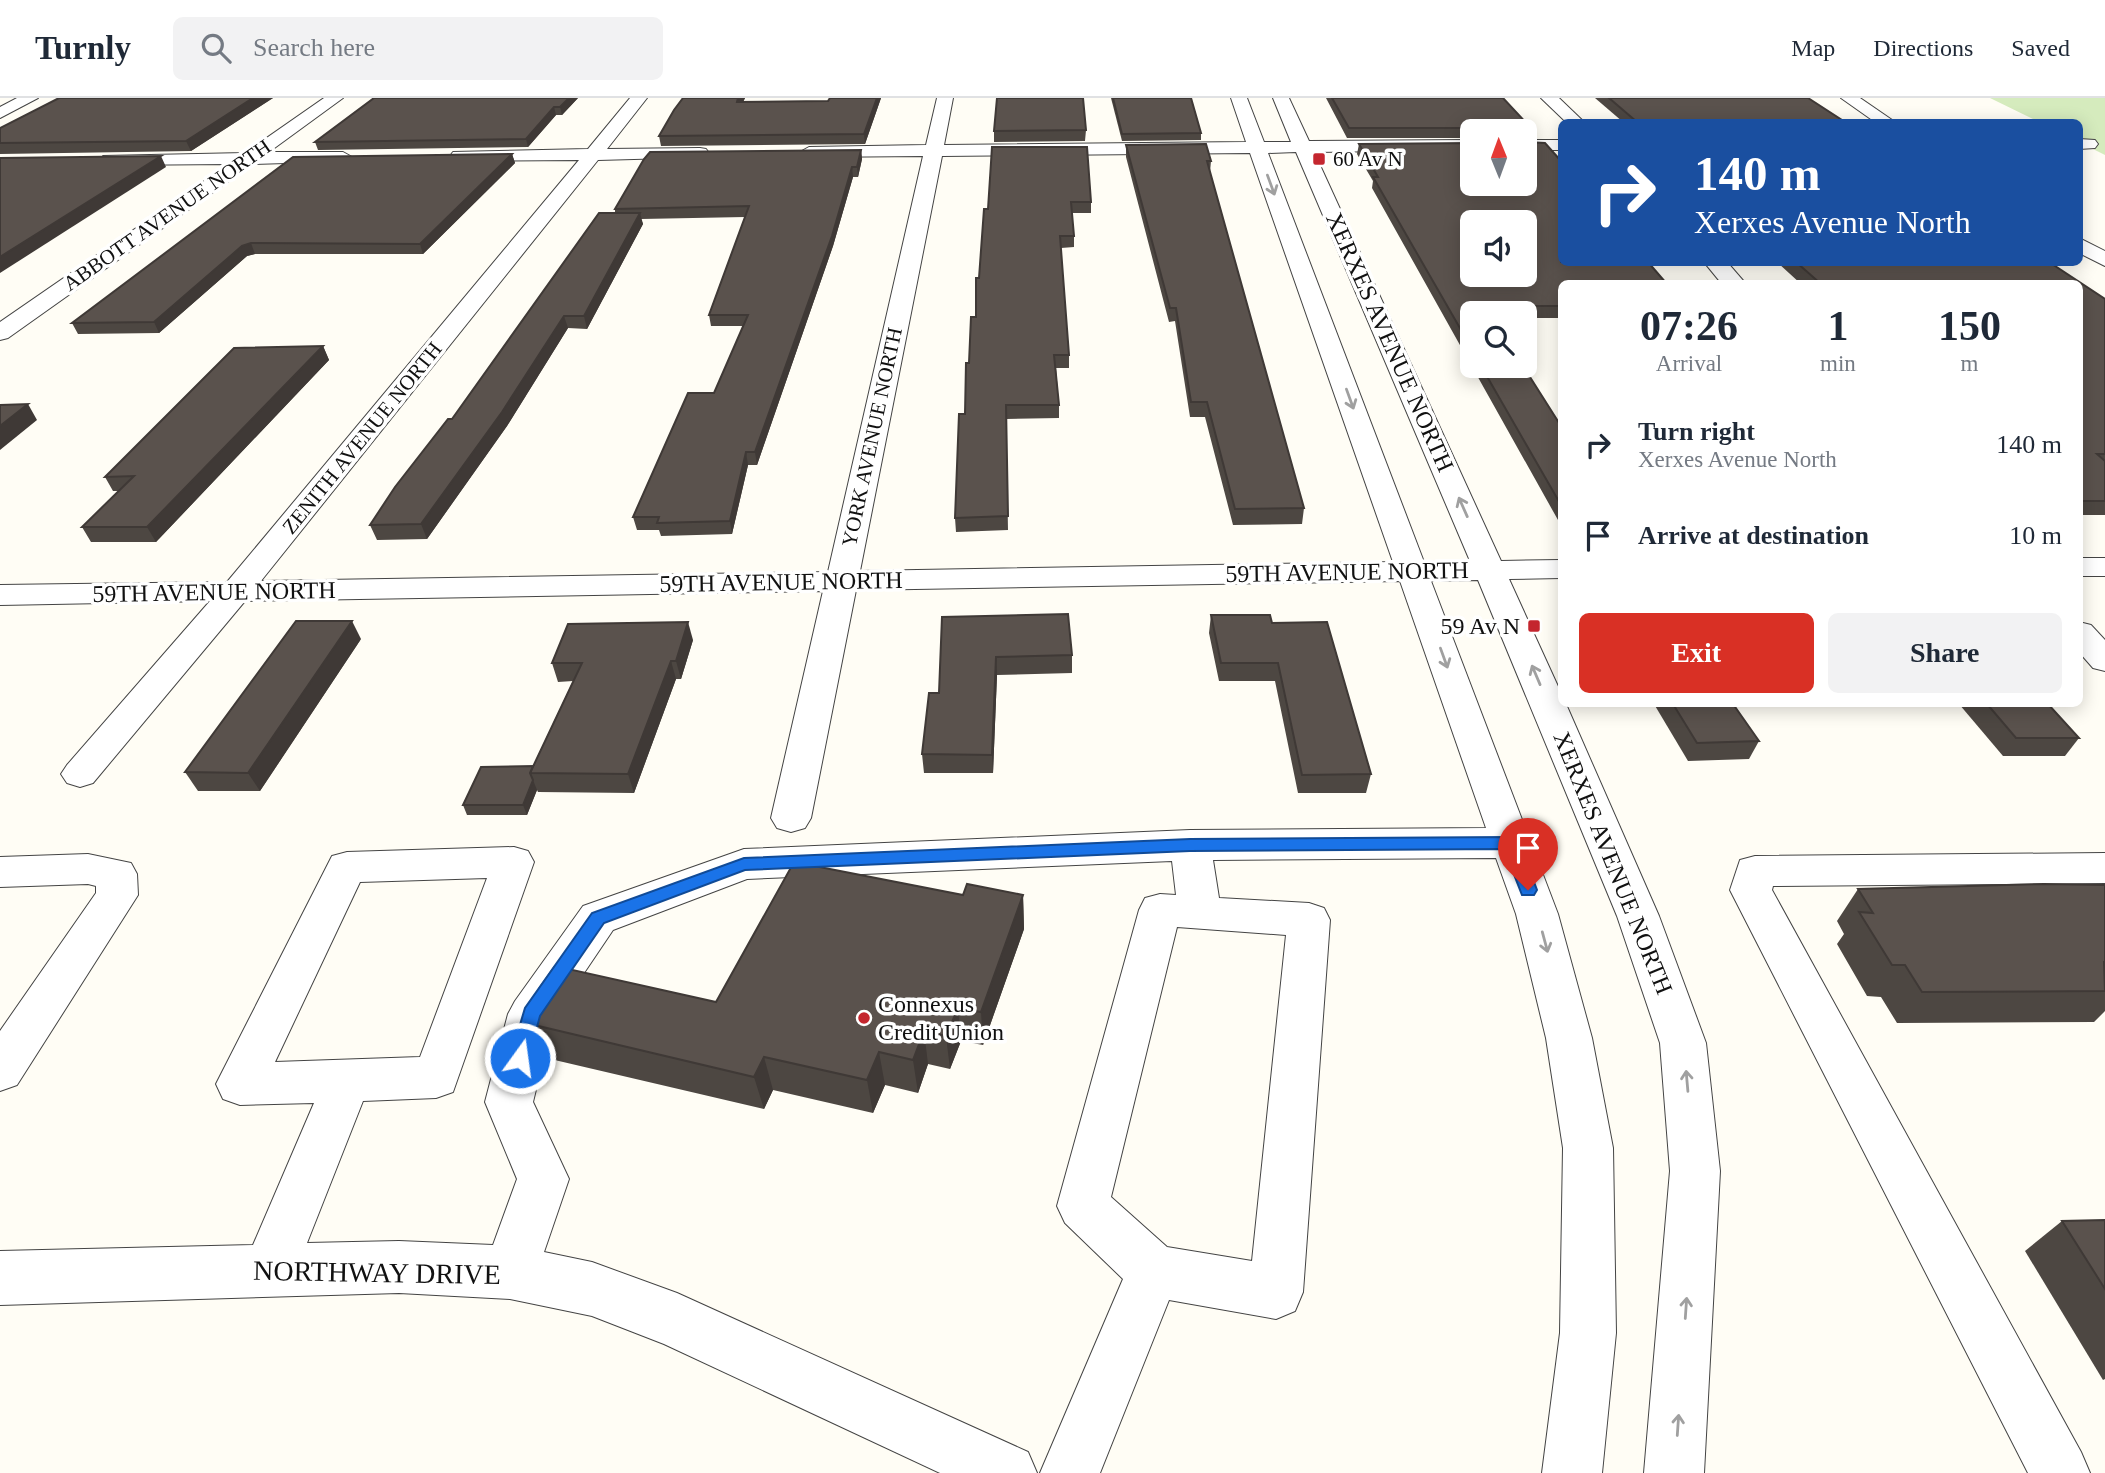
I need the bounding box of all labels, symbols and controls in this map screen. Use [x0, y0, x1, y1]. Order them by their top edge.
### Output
search box [173, 17, 663, 80]
icon: search [197, 29, 235, 67]
text: Turnly [35, 30, 131, 66]
text: Search here [253, 33, 375, 62]
text: Map [1791, 35, 1835, 61]
text: Directions [1873, 35, 1973, 61]
text: Saved [2011, 35, 2070, 61]
north arrow [1460, 119, 1536, 196]
map controls [1460, 119, 1537, 378]
street label: ABBOTT AVENUE NORTH [59, 134, 275, 296]
text: 140 m [1694, 146, 1821, 201]
place label: 60 Av N [1333, 147, 1403, 171]
icon: right [1579, 147, 1670, 238]
marker: 60 Av N [1311, 151, 1327, 167]
one-way arrow [1266, 173, 1279, 195]
text: Xerxes Avenue North [1694, 204, 1971, 240]
street label: XERXES AVENUE NORTH [1321, 208, 1459, 476]
button: sound [1460, 210, 1537, 287]
button: search [1460, 301, 1537, 378]
text: 07:26 [1640, 303, 1738, 349]
text: 1 [1827, 303, 1848, 349]
text: 150 [1938, 303, 2001, 349]
street label: YORK AVENUE NORTH [837, 325, 907, 549]
street label: ZENITH AVENUE NORTH [277, 337, 447, 539]
text: Arrival [1656, 351, 1722, 376]
text: min [1820, 351, 1856, 376]
text: m [1960, 351, 1978, 376]
one-way arrow [1345, 387, 1357, 409]
text: Turn right [1638, 417, 1755, 446]
icon: right [1579, 426, 1617, 464]
text: 140 m [1996, 430, 2062, 459]
text: Xerxes Avenue North [1638, 447, 1837, 472]
one-way arrow [1456, 496, 1469, 518]
icon: arrive [1579, 517, 1617, 555]
text: Arrive at destination [1638, 521, 1869, 550]
text: 10 m [2009, 521, 2062, 550]
street label: 59TH AVENUE NORTH [1225, 557, 1469, 587]
street label: 59TH AVENUE NORTH [659, 567, 903, 597]
street label: 59TH AVENUE NORTH [92, 577, 336, 607]
place label: 59 Av N [1440, 613, 1520, 639]
button: Exit [1579, 613, 1814, 693]
button: Share [1828, 613, 2062, 693]
marker: 59 Av N [1526, 618, 1542, 634]
one-way arrow [1439, 647, 1451, 669]
one-way arrow [1529, 665, 1542, 686]
street label: XERXES AVENUE NORTH [1548, 728, 1678, 998]
pin [1498, 818, 1558, 890]
icon: arrive [1509, 829, 1547, 867]
one-way arrow [1539, 930, 1552, 953]
place label: Connexus Credit Union [878, 991, 1004, 1045]
marker: Connexus Credit Union [856, 1010, 872, 1026]
position arrow [483, 1021, 557, 1095]
one-way arrow [1680, 1070, 1693, 1093]
street label: NORTHWAY DRIVE [253, 1255, 501, 1290]
one-way arrow [1680, 1297, 1693, 1320]
one-way arrow [1672, 1414, 1685, 1436]

